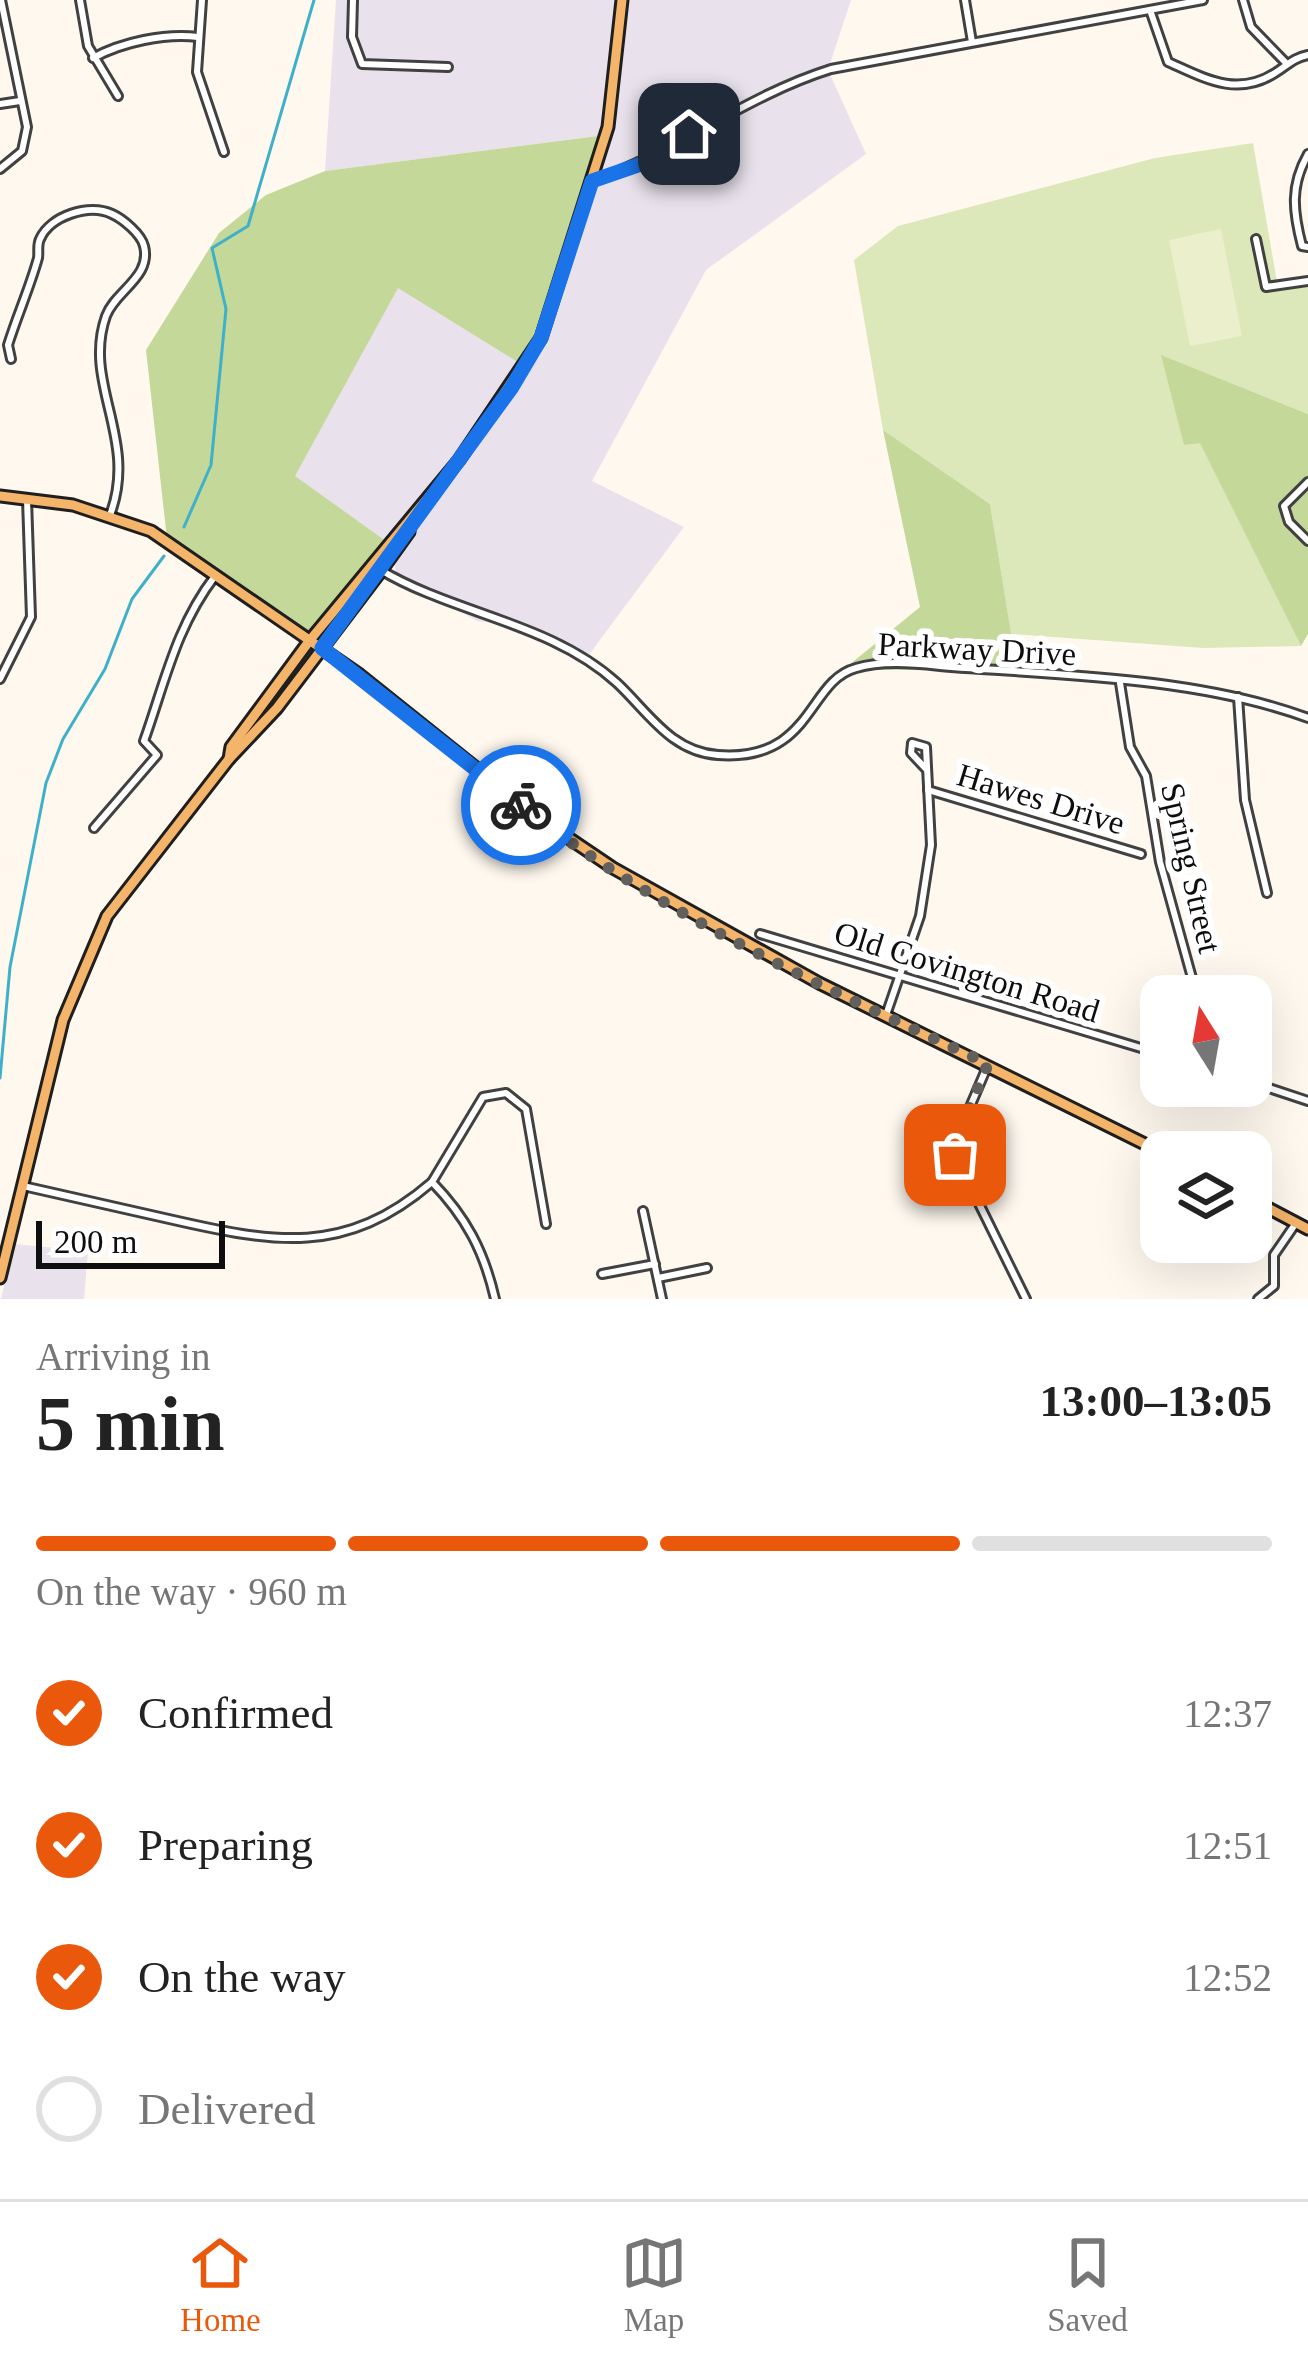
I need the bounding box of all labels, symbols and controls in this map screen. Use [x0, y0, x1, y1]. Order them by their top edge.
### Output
pin [638, 83, 740, 185]
icon: home [656, 101, 722, 167]
street label: Parkway Drive [877, 626, 1077, 672]
courier [461, 745, 581, 865]
street label: Hawes Drive [953, 756, 1129, 842]
icon: bike [488, 772, 554, 838]
street label: Spring Street [1154, 780, 1228, 956]
street label: Old Covington Road [830, 915, 1104, 1030]
north arrow [1140, 975, 1272, 1107]
map controls [1140, 975, 1272, 1263]
pin [904, 1104, 1006, 1206]
icon: bag [922, 1122, 988, 1188]
button: layers [1140, 1131, 1272, 1263]
scale bar [36, 1215, 225, 1268]
text: 200 m [54, 1224, 137, 1260]
text: Arriving in [36, 1335, 210, 1378]
text: 13:00–13:05 [1040, 1376, 1272, 1426]
text: 5 min [36, 1380, 225, 1467]
text: On the way · 960 m [36, 1570, 347, 1613]
icon: check [36, 1680, 102, 1746]
text: Confirmed [138, 1688, 333, 1738]
text: 12:37 [1183, 1692, 1272, 1735]
icon: check [36, 1812, 102, 1878]
text: Preparing [138, 1820, 313, 1870]
text: 12:51 [1183, 1824, 1272, 1867]
icon: check [36, 1944, 102, 2010]
text: On the way [138, 1952, 345, 2002]
text: 12:52 [1183, 1956, 1272, 1999]
text: Delivered [138, 2084, 315, 2134]
tab: Home [180, 2230, 261, 2339]
tab: Map [621, 2230, 687, 2339]
tab: Saved [1047, 2230, 1128, 2339]

